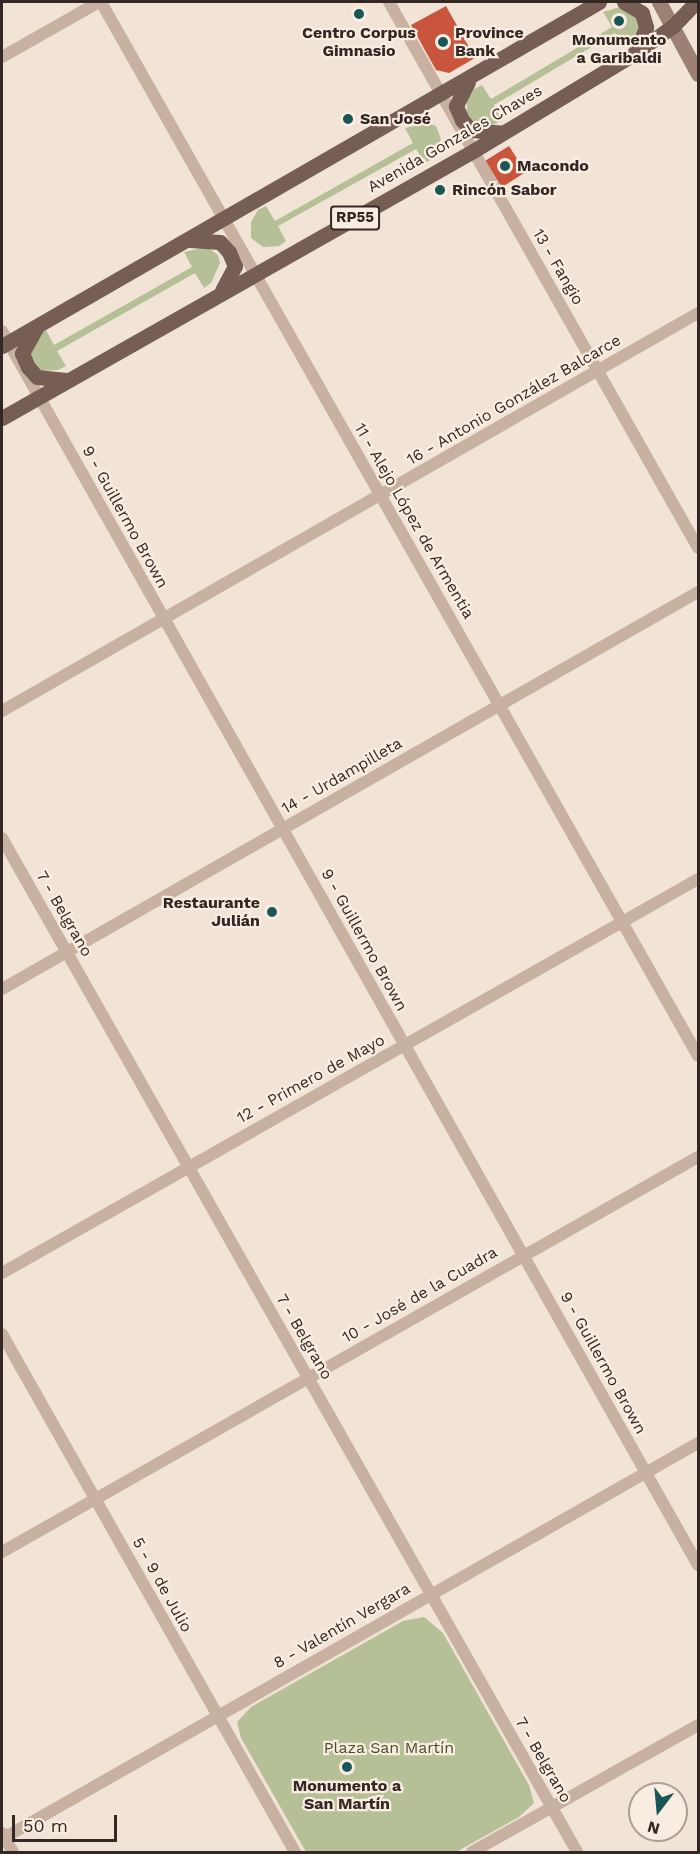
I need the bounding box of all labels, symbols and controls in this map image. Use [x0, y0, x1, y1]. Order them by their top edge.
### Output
marker: Centro Corpus Gimnasio [352, 7, 366, 21]
marker: Monumento a Garibaldi [612, 14, 626, 28]
place label: Centro Corpus Gimnasio [302, 23, 416, 61]
place label: Province Bank [455, 23, 524, 61]
place label: Monumento a Garibaldi [572, 30, 666, 68]
marker: Province Bank [436, 35, 450, 49]
street label: Avenida Gonzales Chaves [364, 81, 546, 197]
place label: San José [360, 109, 431, 129]
marker: San José [341, 112, 355, 126]
place label: Macondo [517, 156, 589, 176]
marker: Macondo [498, 159, 512, 173]
place label: Rincón Sabor [452, 180, 557, 200]
marker: Rincón Sabor [433, 183, 447, 197]
road number: RP55 [330, 206, 380, 230]
street label: 13 - Fangio [528, 225, 588, 309]
street label: 16 - Antonio González Balcarce [403, 331, 625, 469]
street label: 11 - Alejo López de Armentia [350, 419, 478, 623]
street label: 9 - Guillermo Brown [78, 442, 172, 592]
street label: 14 - Urdampilleta [278, 734, 406, 818]
street label: 9 - Guillermo Brown [317, 865, 411, 1015]
street label: 7 - Belgrano [32, 868, 96, 960]
place label: Restaurante Julián [163, 893, 260, 931]
marker: Restaurante Julián [265, 905, 279, 919]
street label: 12 - Primero de Mayo [234, 1030, 388, 1128]
street label: 10 - José de la Cuadra [339, 1243, 501, 1347]
street label: 9 - Guillermo Brown [556, 1288, 650, 1438]
street label: 7 - Belgrano [272, 1291, 336, 1383]
street label: 5 - 9 de Julio [128, 1534, 196, 1636]
street label: 8 - Valentín Vergara [270, 1579, 414, 1673]
street label: 7 - Belgrano [511, 1714, 575, 1806]
park label: Plaza San Martín [324, 1738, 454, 1758]
marker: Monumento a San Martín [340, 1760, 354, 1774]
place label: Monumento a San Martín [293, 1776, 401, 1814]
north arrow [628, 1782, 688, 1842]
scale bar [15, 1803, 120, 1841]
text: 50 m [23, 1815, 68, 1836]
text: N [645, 1817, 662, 1839]

